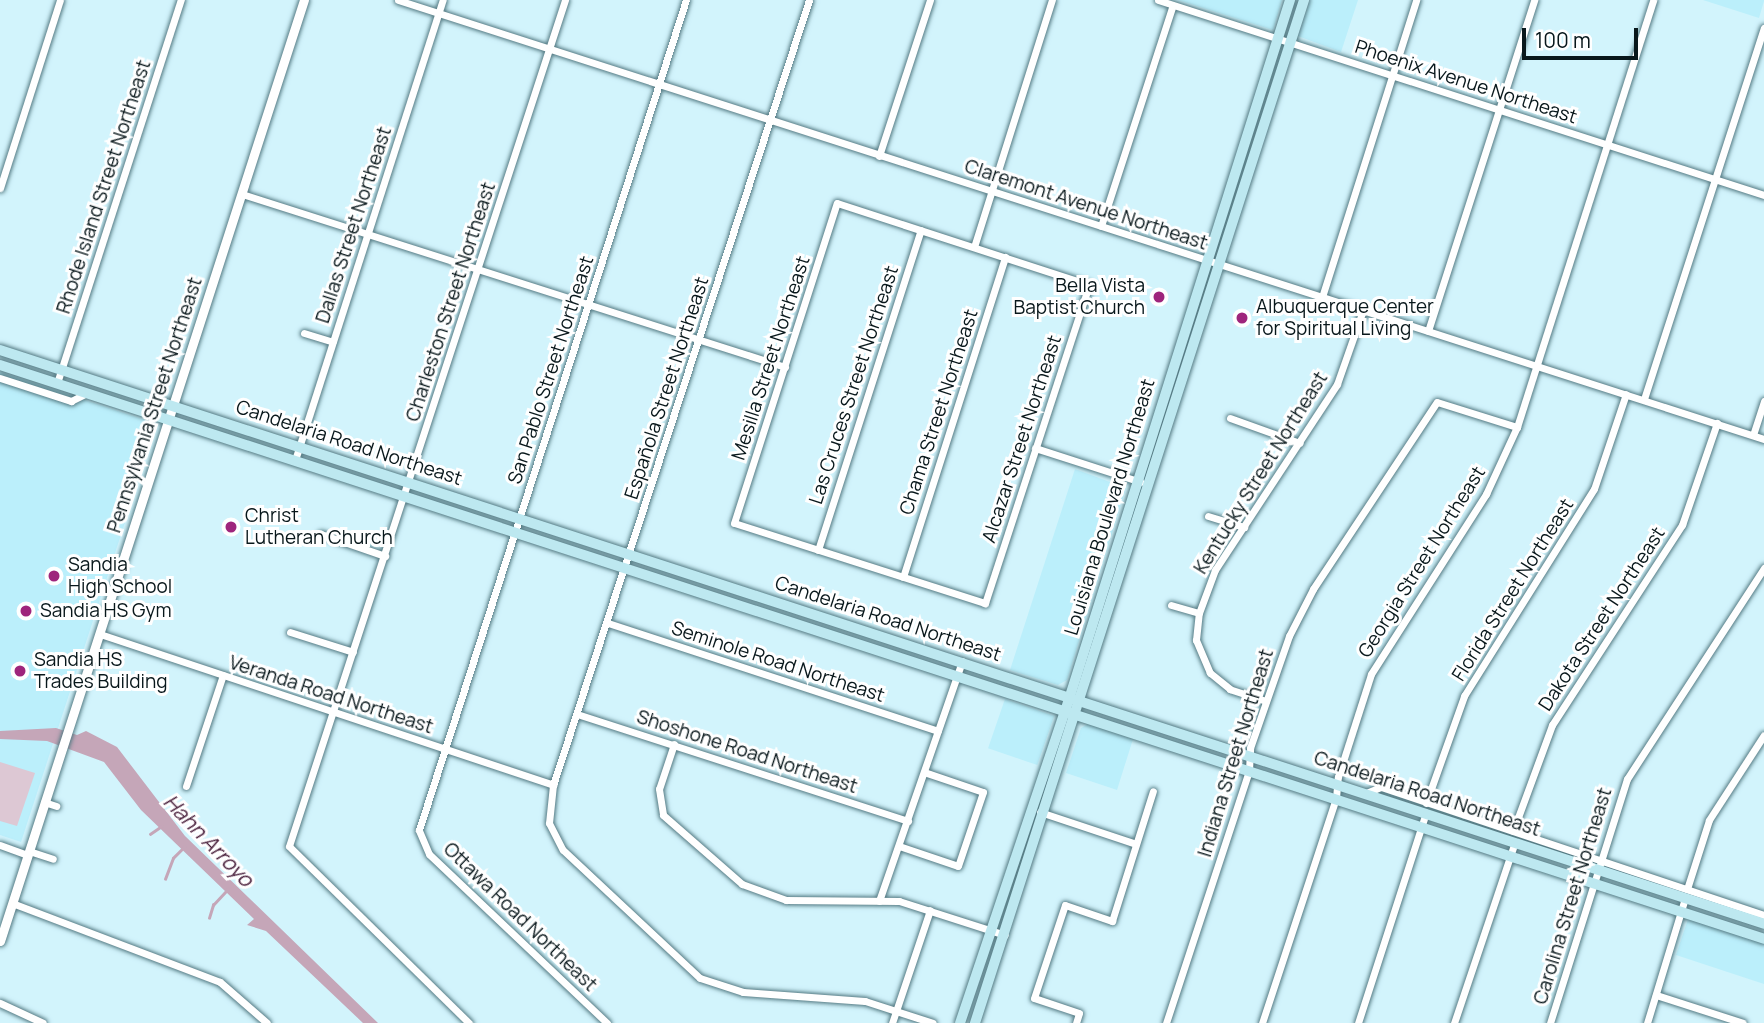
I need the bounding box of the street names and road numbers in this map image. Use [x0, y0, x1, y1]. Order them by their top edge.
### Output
street label: Phoenix Avenue Northeast [1352, 35, 1580, 129]
street label: Rhode Island Street Northeast [52, 57, 156, 317]
street label: Dallas Street Northeast [311, 124, 397, 326]
street label: Claremont Avenue Northeast [962, 155, 1210, 255]
street label: Charleston Street Northeast [402, 180, 500, 424]
street label: San Pablo Street Northeast [503, 253, 599, 487]
street label: Mesilla Street Northeast [727, 253, 815, 463]
street label: Las Cruces Street Northeast [805, 263, 903, 507]
street label: Pennsylvania Street Northeast [103, 274, 207, 536]
street label: Española Street Northeast [620, 274, 714, 502]
street label: Chama Street Northeast [895, 306, 983, 518]
street label: Alcazar Street Northeast [978, 332, 1066, 546]
street label: Kentucky Street Northeast [1189, 368, 1333, 578]
street label: Louisiana Boulevard Northeast [1060, 376, 1160, 638]
street label: Candelaria Road Northeast [233, 396, 465, 490]
street label: Georgia Street Northeast [1354, 462, 1490, 662]
street label: Florida Street Northeast [1447, 495, 1579, 685]
street label: Dakota Street Northeast [1534, 523, 1670, 715]
street label: Candelaria Road Northeast [772, 572, 1004, 666]
street label: Seminole Road Northeast [669, 617, 887, 707]
street label: Indiana Street Northeast [1193, 646, 1279, 860]
street label: Veranda Road Northeast [226, 651, 436, 739]
street label: Shoshone Road Northeast [634, 706, 860, 798]
street label: Candelaria Road Northeast [1311, 747, 1543, 841]
street label: Carolina Street Northeast [1529, 785, 1617, 1007]
street label: Ottawa Road Northeast [439, 838, 601, 996]

